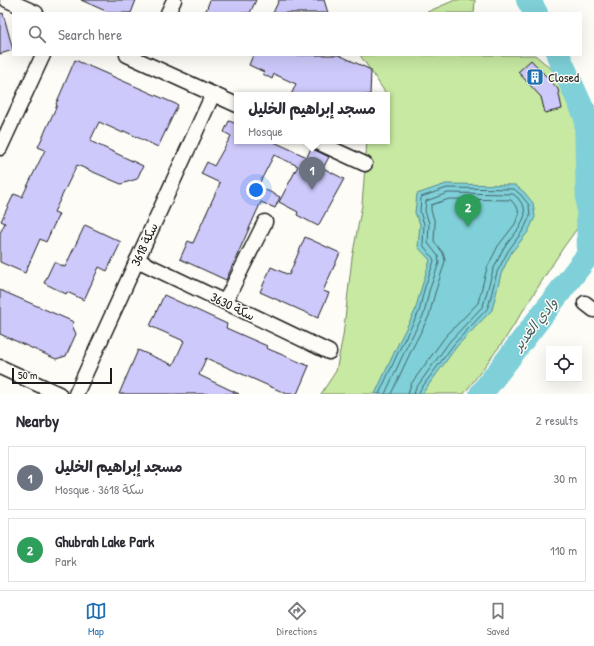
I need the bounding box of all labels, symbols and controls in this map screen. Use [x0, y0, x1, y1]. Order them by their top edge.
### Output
search box [12, 12, 582, 56]
icon: search [26, 23, 48, 45]
text: Search here [58, 24, 122, 45]
building icon: Closed [525, 67, 545, 87]
place label: Closed [548, 68, 579, 86]
popup [234, 92, 390, 144]
text: مسجد إبراهيم الخليل [248, 98, 376, 119]
text: Mosque [248, 122, 283, 140]
pin: 1 [299, 157, 325, 190]
your location [246, 180, 266, 200]
pin: 2 [455, 194, 481, 227]
street label: سكة 3618 [126, 219, 162, 269]
street label: سكة 3630 [208, 288, 258, 324]
water label: وادي الغدير [507, 293, 563, 357]
map controls [546, 346, 582, 382]
button: locate [546, 346, 582, 382]
scale bar [12, 366, 112, 385]
text: 50 m [18, 368, 38, 382]
text: Nearby [16, 409, 59, 432]
text: 2 results [536, 411, 578, 429]
text: مسجد إبراهيم الخليل [55, 456, 183, 477]
text: 1 [28, 469, 32, 487]
text: 30 m [554, 469, 577, 487]
text: Mosque · سكة 3618 [55, 480, 144, 498]
text: Ghubrah Lake Park [55, 531, 154, 552]
text: 2 [27, 541, 33, 559]
text: 110 m [550, 541, 577, 559]
text: Park [55, 552, 77, 570]
tab: Map [85, 600, 107, 638]
tab: Directions [277, 600, 317, 638]
tab: Saved [487, 600, 509, 638]

